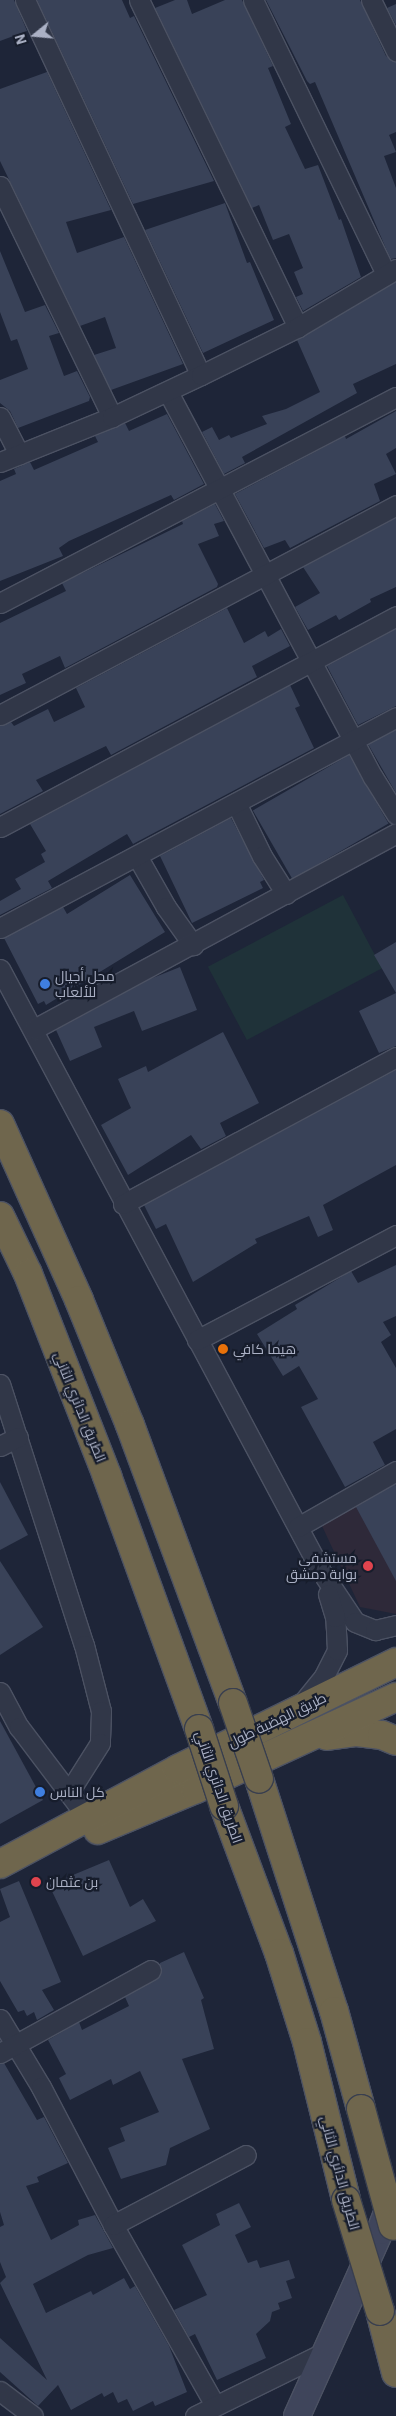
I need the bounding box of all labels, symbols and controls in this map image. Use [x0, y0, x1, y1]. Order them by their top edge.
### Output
north arrow [10, 10, 60, 60]
text: N [11, 32, 31, 47]
place label: محل أجيال للألعاب [55, 968, 115, 1000]
marker: محل أجيال للألعاب [39, 978, 51, 990]
place label: هيما كافي [233, 1341, 296, 1357]
marker: هيما كافي [217, 1343, 229, 1355]
street label: الطريق الدائري الثاني [50, 1349, 110, 1465]
place label: مستشفي بوابة دمشق [286, 1550, 357, 1582]
marker: مستشفي بوابة دمشق [361, 1559, 375, 1573]
street label: طريق الهضبة طول [225, 1689, 329, 1751]
street label: الطريق الدائري الثاني [192, 1729, 246, 1845]
place label: كل الناس [50, 1784, 105, 1800]
marker: كل الناس [34, 1786, 46, 1798]
place label: بن عثمان [46, 1874, 98, 1890]
marker: بن عثمان [30, 1876, 42, 1888]
street label: الطريق الدائري الثاني [317, 2114, 363, 2232]

